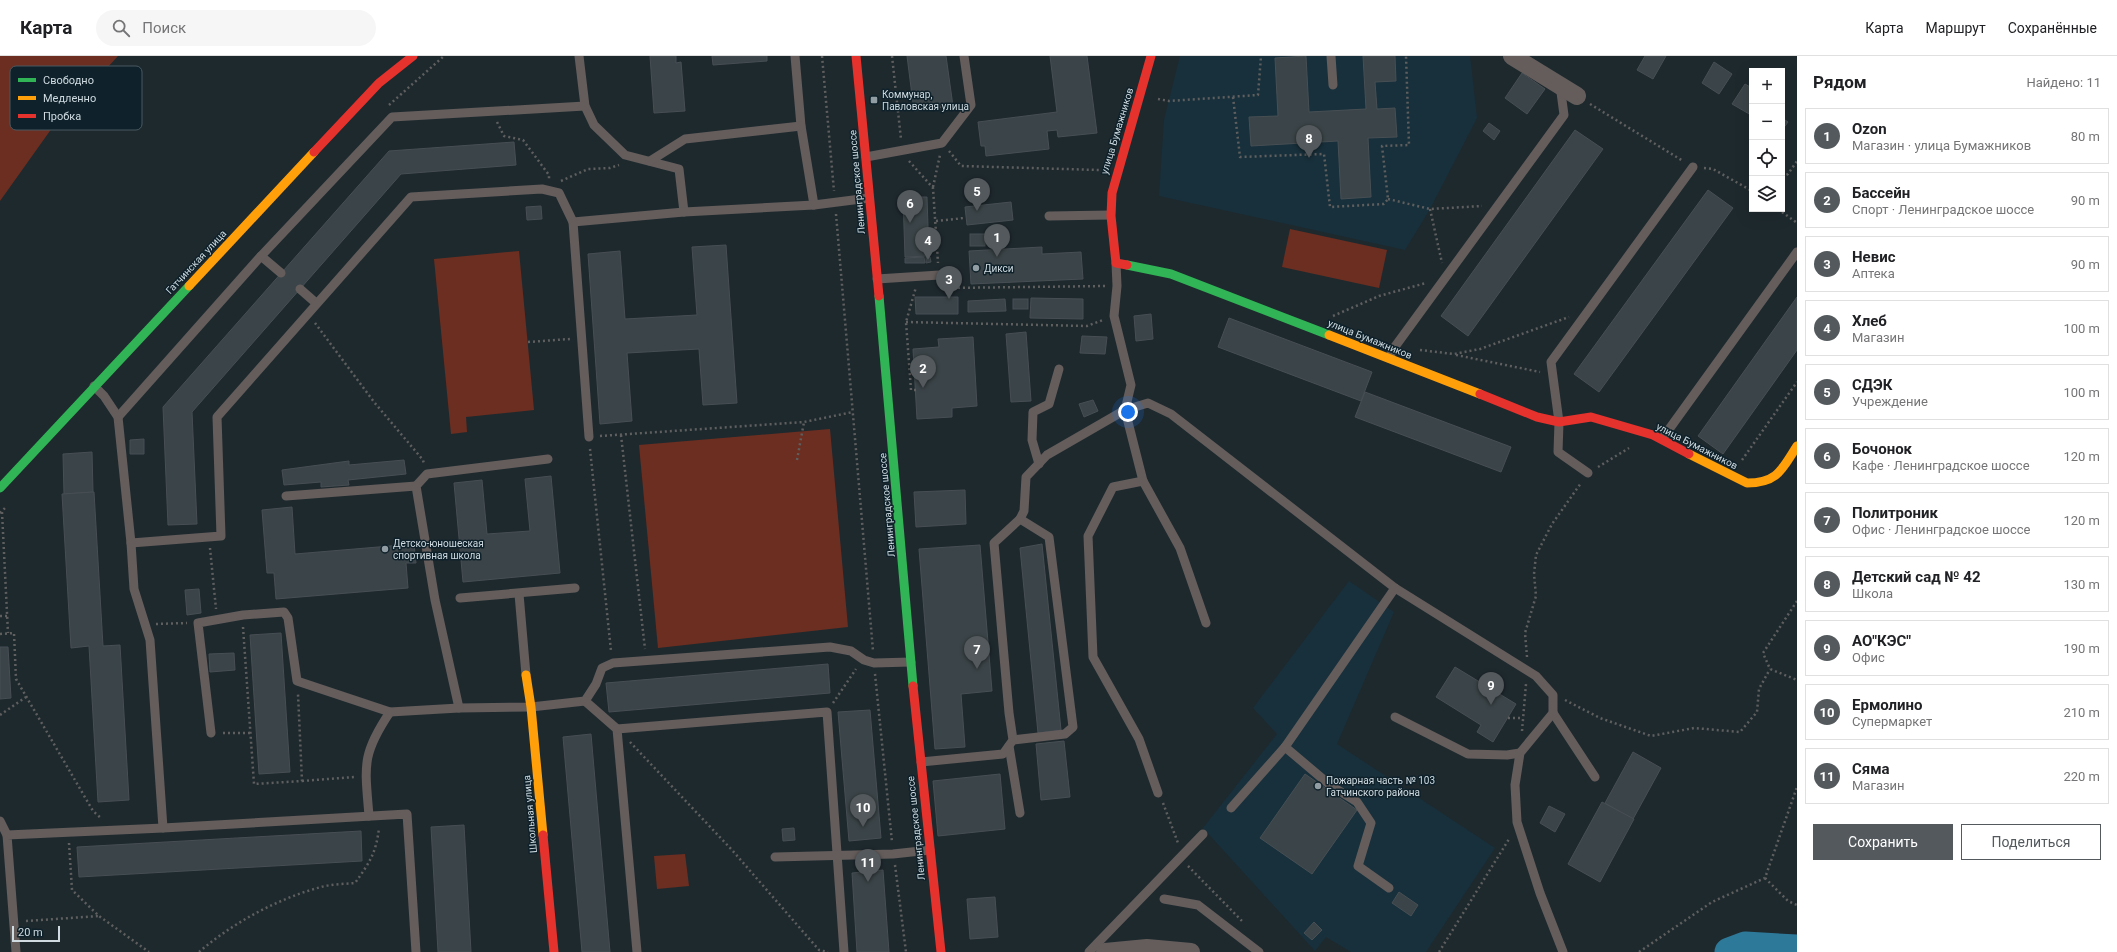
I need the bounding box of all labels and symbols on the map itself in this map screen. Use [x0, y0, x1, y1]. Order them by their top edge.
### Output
legend [10, 66, 142, 130]
text: Свободно [43, 74, 94, 87]
street label: улица Бумажников [1099, 86, 1135, 176]
place label: Коммунар, Павловская улица [882, 89, 969, 112]
text: Медленно [43, 92, 96, 105]
marker: Коммунар, Павловская улица [869, 95, 879, 105]
text: Пробка [43, 110, 81, 123]
pin: 8 [1296, 125, 1322, 158]
street label: Ленинградское шоссе [847, 129, 867, 235]
pin: 5 [964, 178, 990, 211]
pin: 6 [897, 190, 923, 223]
pin: 1 [984, 224, 1010, 257]
pin: 4 [915, 227, 941, 260]
street label: Гатчинская улица [164, 228, 228, 296]
marker: Дикси [971, 263, 981, 273]
place label: Дикси [984, 263, 1014, 274]
pin: 3 [936, 266, 962, 299]
street label: улица Бумажников [1326, 317, 1414, 361]
pin: 2 [910, 355, 936, 388]
your location [1118, 402, 1138, 422]
street label: улица Бумажников [1655, 421, 1740, 471]
street label: Ленинградское шоссе [877, 452, 897, 558]
place label: Детско-юношеская спортивная школа [393, 538, 484, 561]
marker: Детско-юношеская спортивная школа [380, 544, 390, 554]
pin: 7 [964, 636, 990, 669]
pin: 9 [1478, 672, 1504, 705]
street label: Школьная улица [521, 775, 539, 853]
street label: Ленинградское шоссе [905, 775, 927, 881]
place label: Пожарная часть № 103 Гатчинского района [1326, 775, 1435, 798]
marker: Пожарная часть № 103 Гатчинского района [1313, 781, 1323, 791]
pin: 10 [850, 794, 876, 827]
pin: 11 [855, 849, 881, 882]
scale bar [12, 924, 60, 943]

